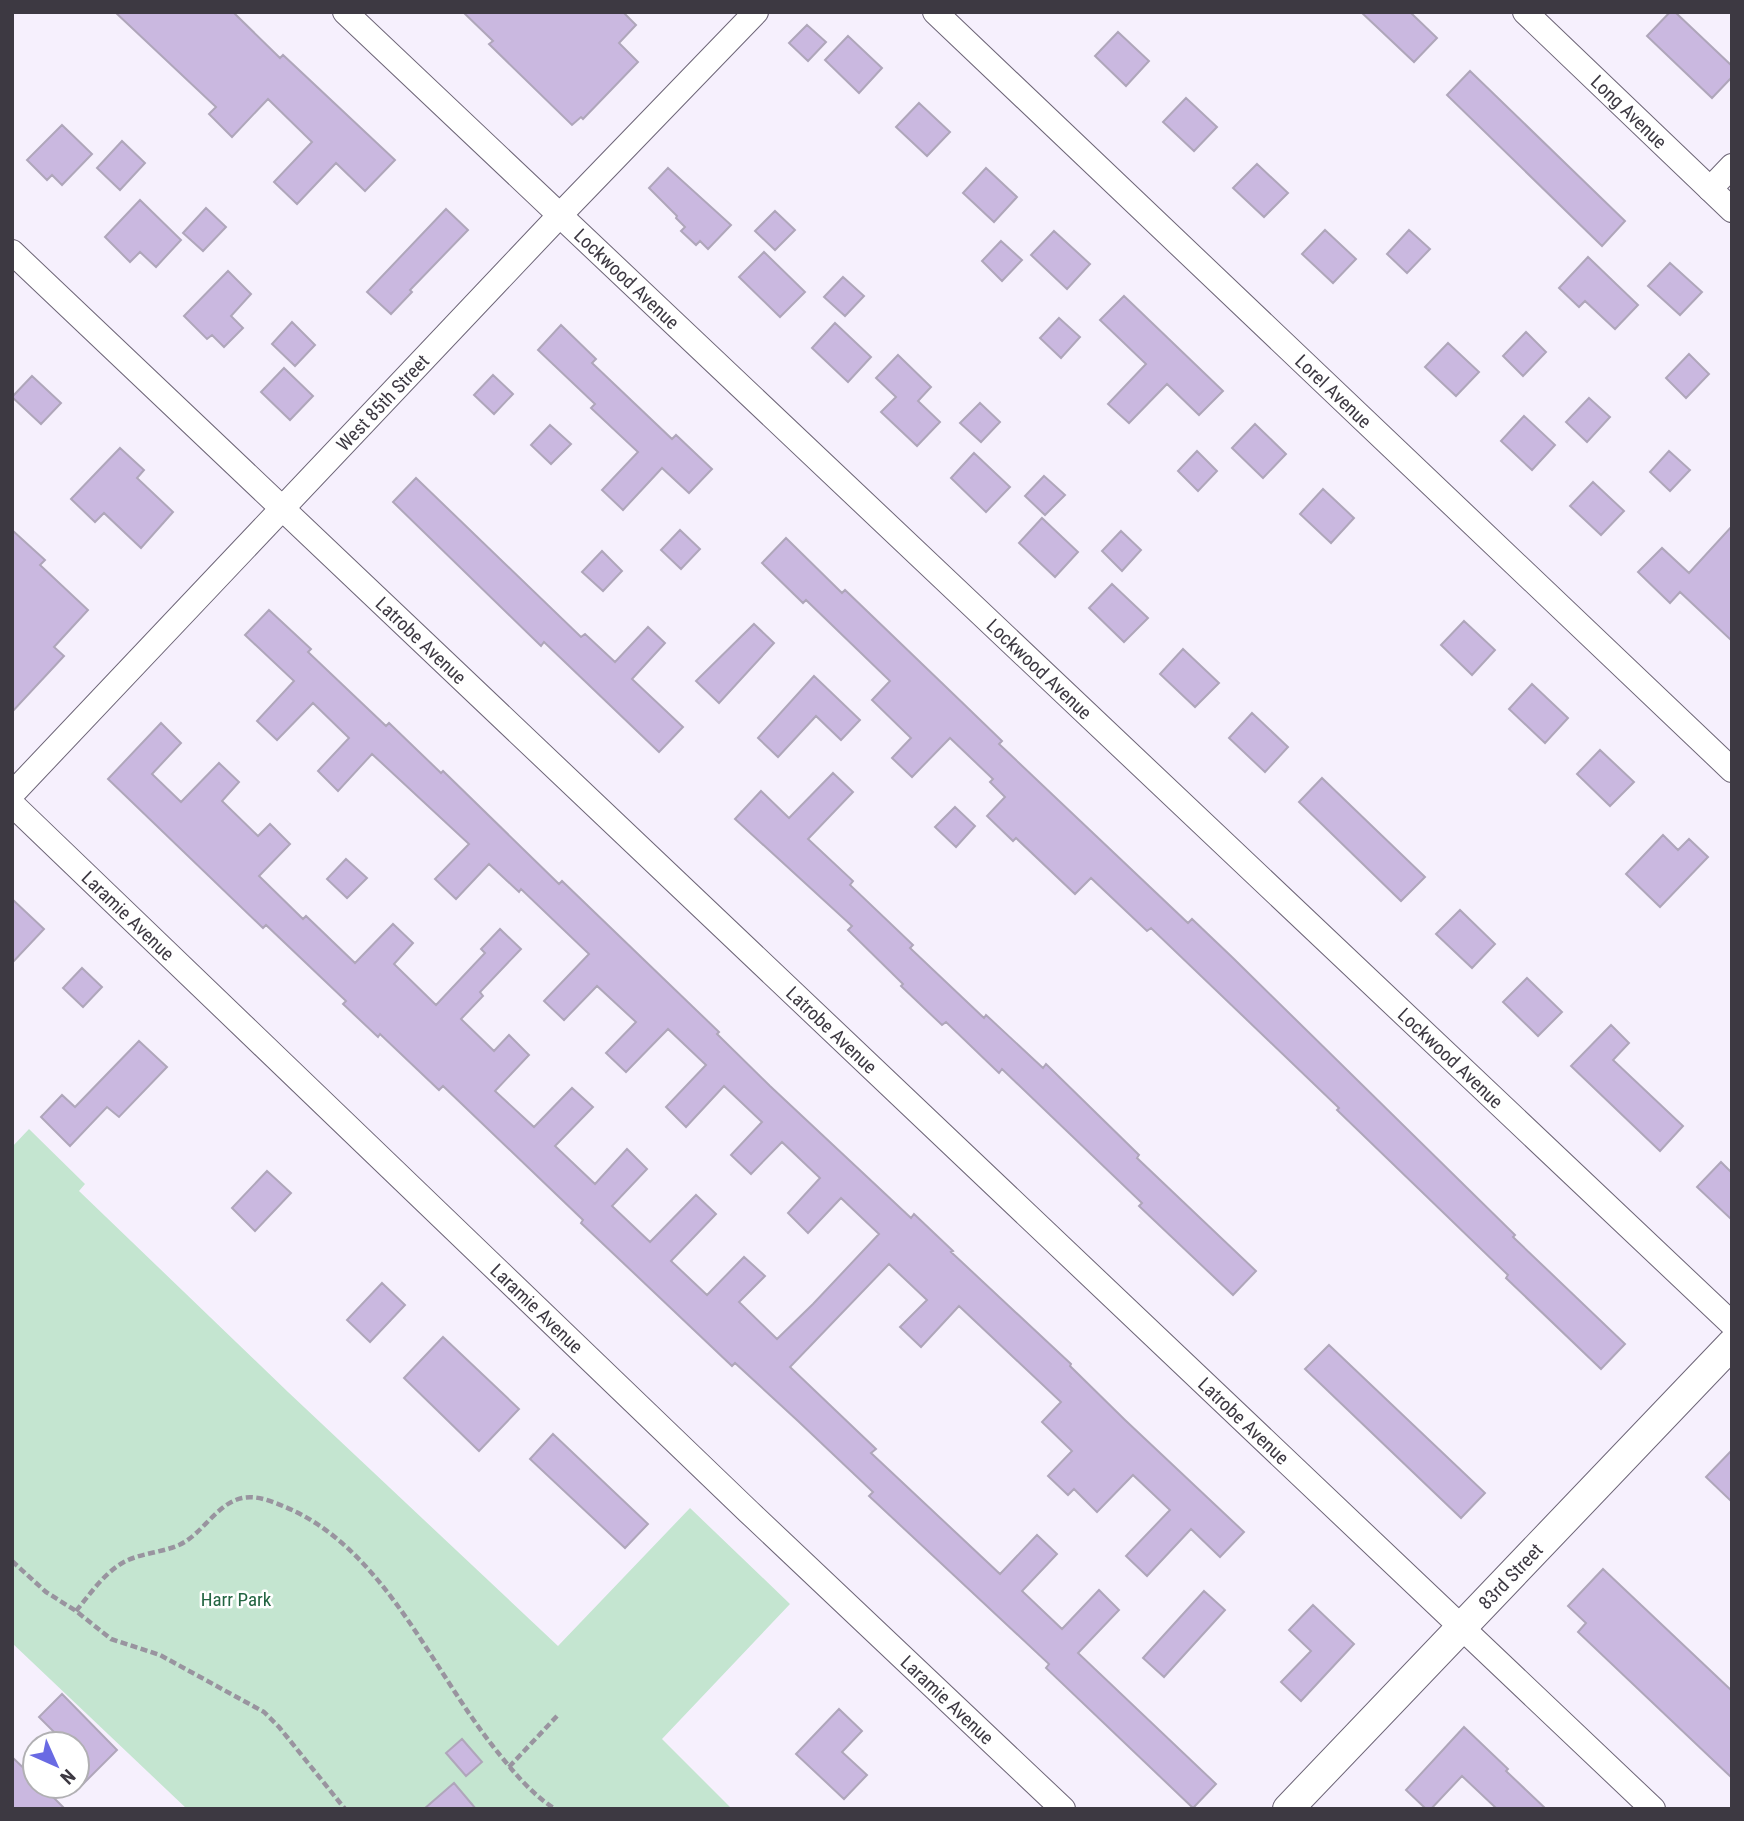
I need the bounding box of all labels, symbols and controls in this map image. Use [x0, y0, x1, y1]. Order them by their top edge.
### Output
street label: Long Avenue [1586, 70, 1672, 154]
street label: Lockwood Avenue [569, 224, 684, 334]
street label: West 85th Street [332, 350, 434, 456]
street label: Lorel Avenue [1290, 350, 1376, 433]
street label: Latrobe Avenue [371, 592, 471, 689]
street label: Lockwood Avenue [982, 614, 1097, 724]
street label: Laramie Avenue [77, 866, 179, 966]
street label: Latrobe Avenue [781, 982, 882, 1079]
street label: Lockwood Avenue [1393, 1003, 1508, 1113]
street label: Laramie Avenue [486, 1259, 588, 1358]
street label: Latrobe Avenue [1193, 1373, 1294, 1470]
street label: 83rd Street [1474, 1539, 1548, 1614]
park label: Harr Park [201, 1588, 272, 1611]
street label: Laramie Avenue [896, 1651, 998, 1749]
north arrow [21, 1730, 91, 1800]
text: N [55, 1764, 80, 1789]

